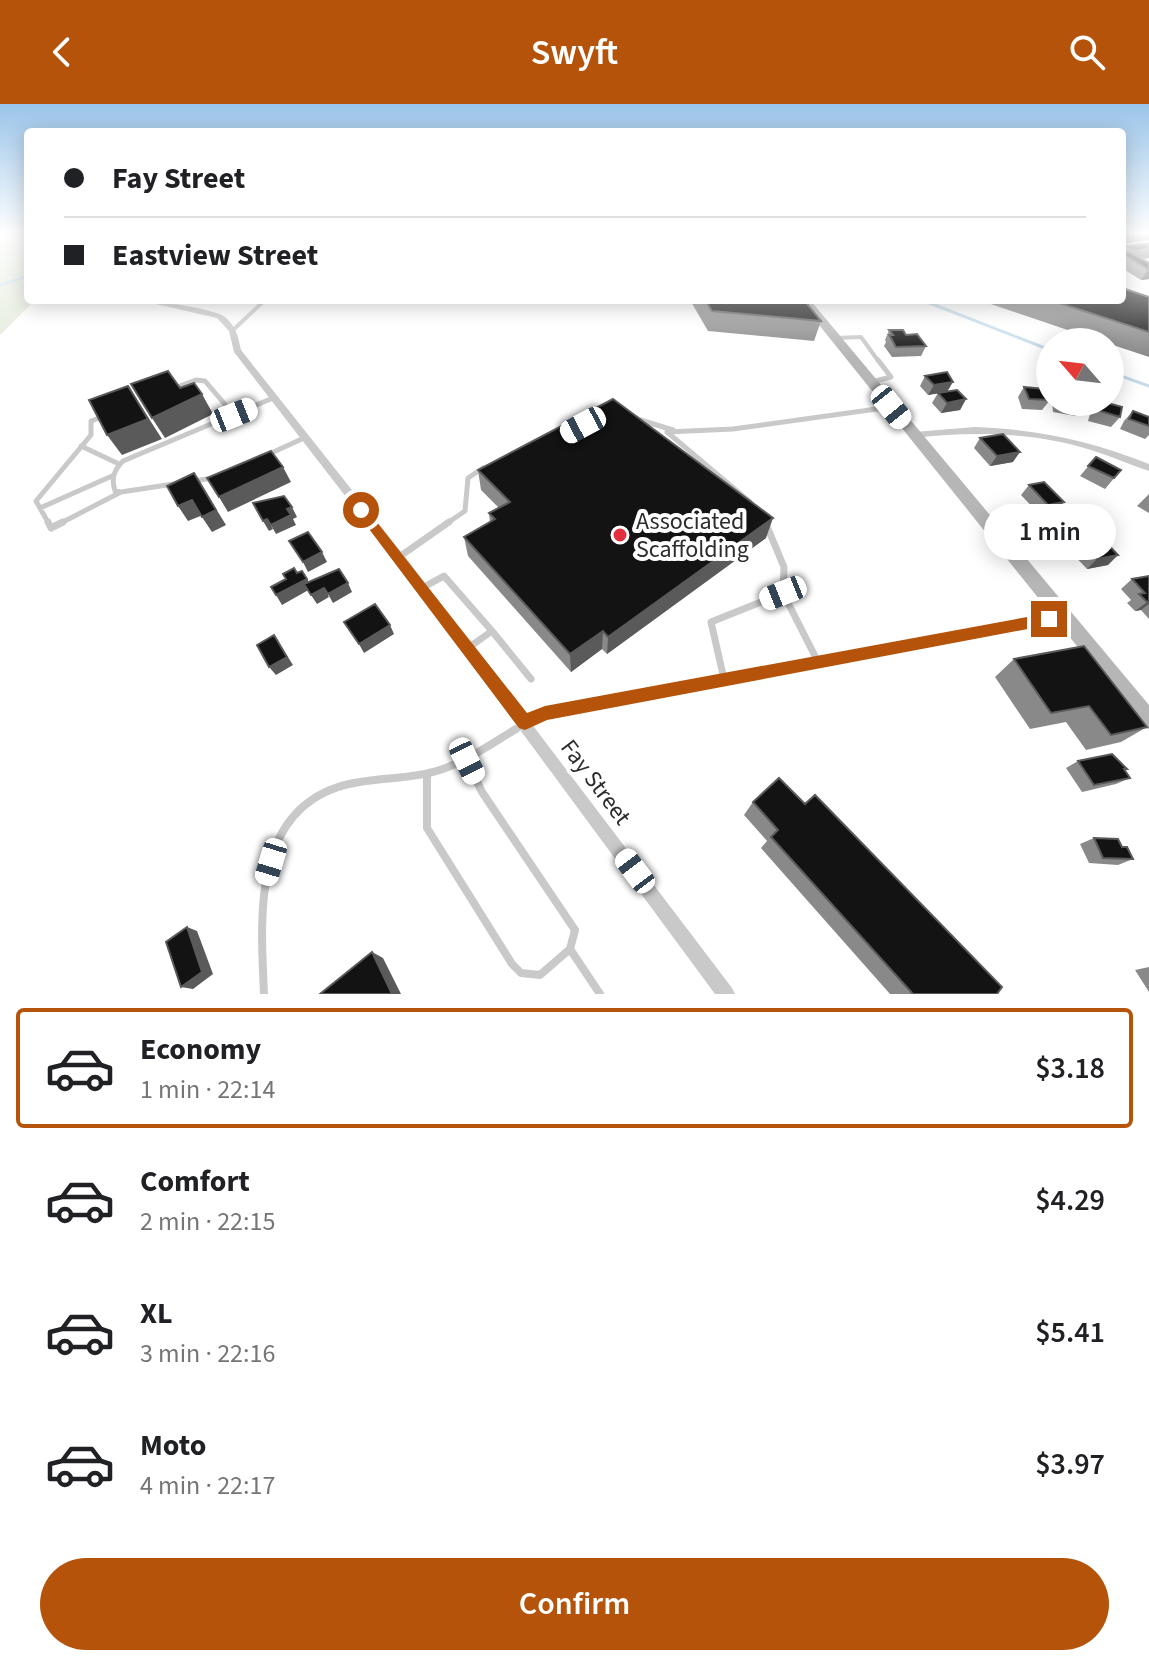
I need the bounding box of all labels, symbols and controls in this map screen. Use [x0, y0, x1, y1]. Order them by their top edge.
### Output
text: Swyft [531, 27, 618, 78]
icon: back [40, 30, 84, 74]
icon: search [1065, 30, 1109, 74]
text: Fay Street [112, 157, 245, 200]
text: Eastview Street [112, 234, 318, 277]
north arrow [1036, 328, 1124, 416]
map controls [1036, 328, 1124, 416]
car [867, 381, 915, 433]
car [207, 395, 261, 435]
car [556, 403, 610, 447]
route start [343, 492, 379, 528]
callout: 1 min [983, 503, 1115, 559]
place label: Associated Scaffolding [636, 504, 749, 567]
text: 1 min [1019, 513, 1081, 550]
marker: Associated Scaffolding [611, 526, 629, 544]
car [756, 573, 810, 613]
route end [1031, 601, 1067, 637]
street label: Fay Street [552, 732, 639, 832]
car [446, 734, 488, 788]
car [253, 836, 289, 888]
car [611, 845, 659, 897]
text: Economy [140, 1028, 261, 1071]
icon: car [44, 1032, 116, 1104]
text: $3.18 [1035, 1047, 1105, 1090]
text: 1 min · 22:14 [140, 1071, 275, 1108]
text: Comfort [140, 1160, 250, 1203]
icon: car [44, 1164, 116, 1236]
text: $4.29 [1035, 1179, 1105, 1222]
text: 2 min · 22:15 [140, 1203, 275, 1240]
text: XL [140, 1292, 173, 1335]
icon: car [44, 1296, 116, 1368]
text: $5.41 [1035, 1311, 1105, 1354]
text: 3 min · 22:16 [140, 1335, 275, 1372]
text: Moto [140, 1424, 206, 1467]
icon: car [44, 1428, 116, 1500]
text: $3.97 [1035, 1443, 1105, 1486]
text: 4 min · 22:17 [140, 1467, 275, 1504]
button: Confirm [40, 1558, 1109, 1650]

